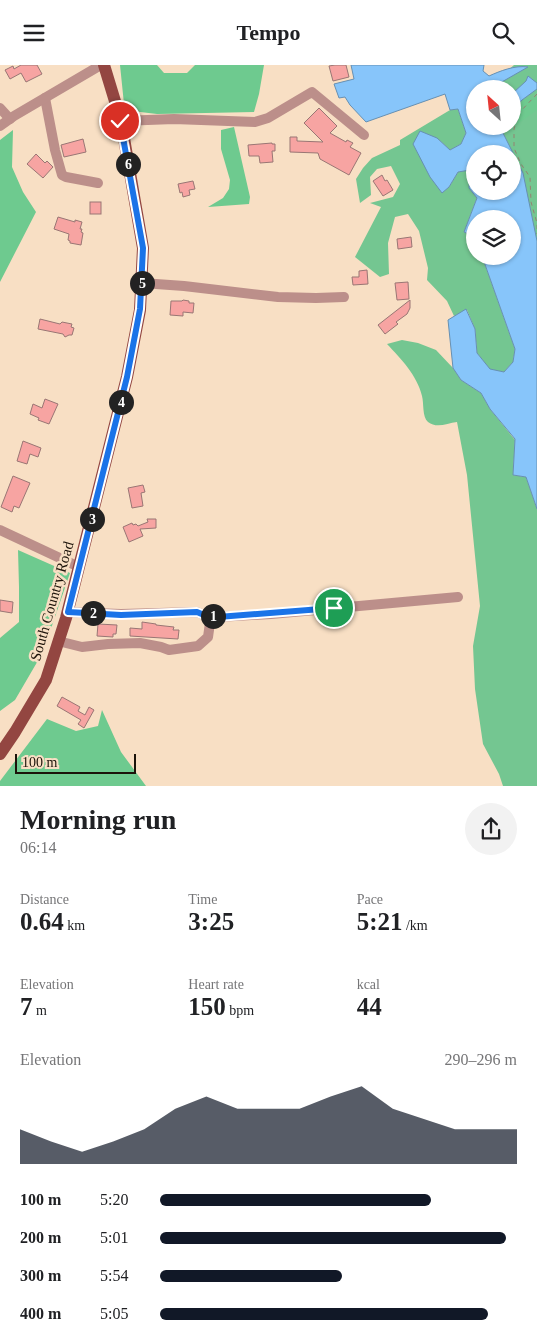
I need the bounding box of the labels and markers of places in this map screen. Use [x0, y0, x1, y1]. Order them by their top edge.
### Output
pin [99, 100, 141, 142]
pin: 6 [116, 151, 140, 177]
pin: 5 [130, 271, 154, 295]
pin: 4 [108, 389, 134, 415]
pin: 3 [80, 507, 104, 531]
pin [313, 587, 355, 629]
pin: 2 [80, 601, 106, 625]
pin: 1 [200, 603, 226, 629]

